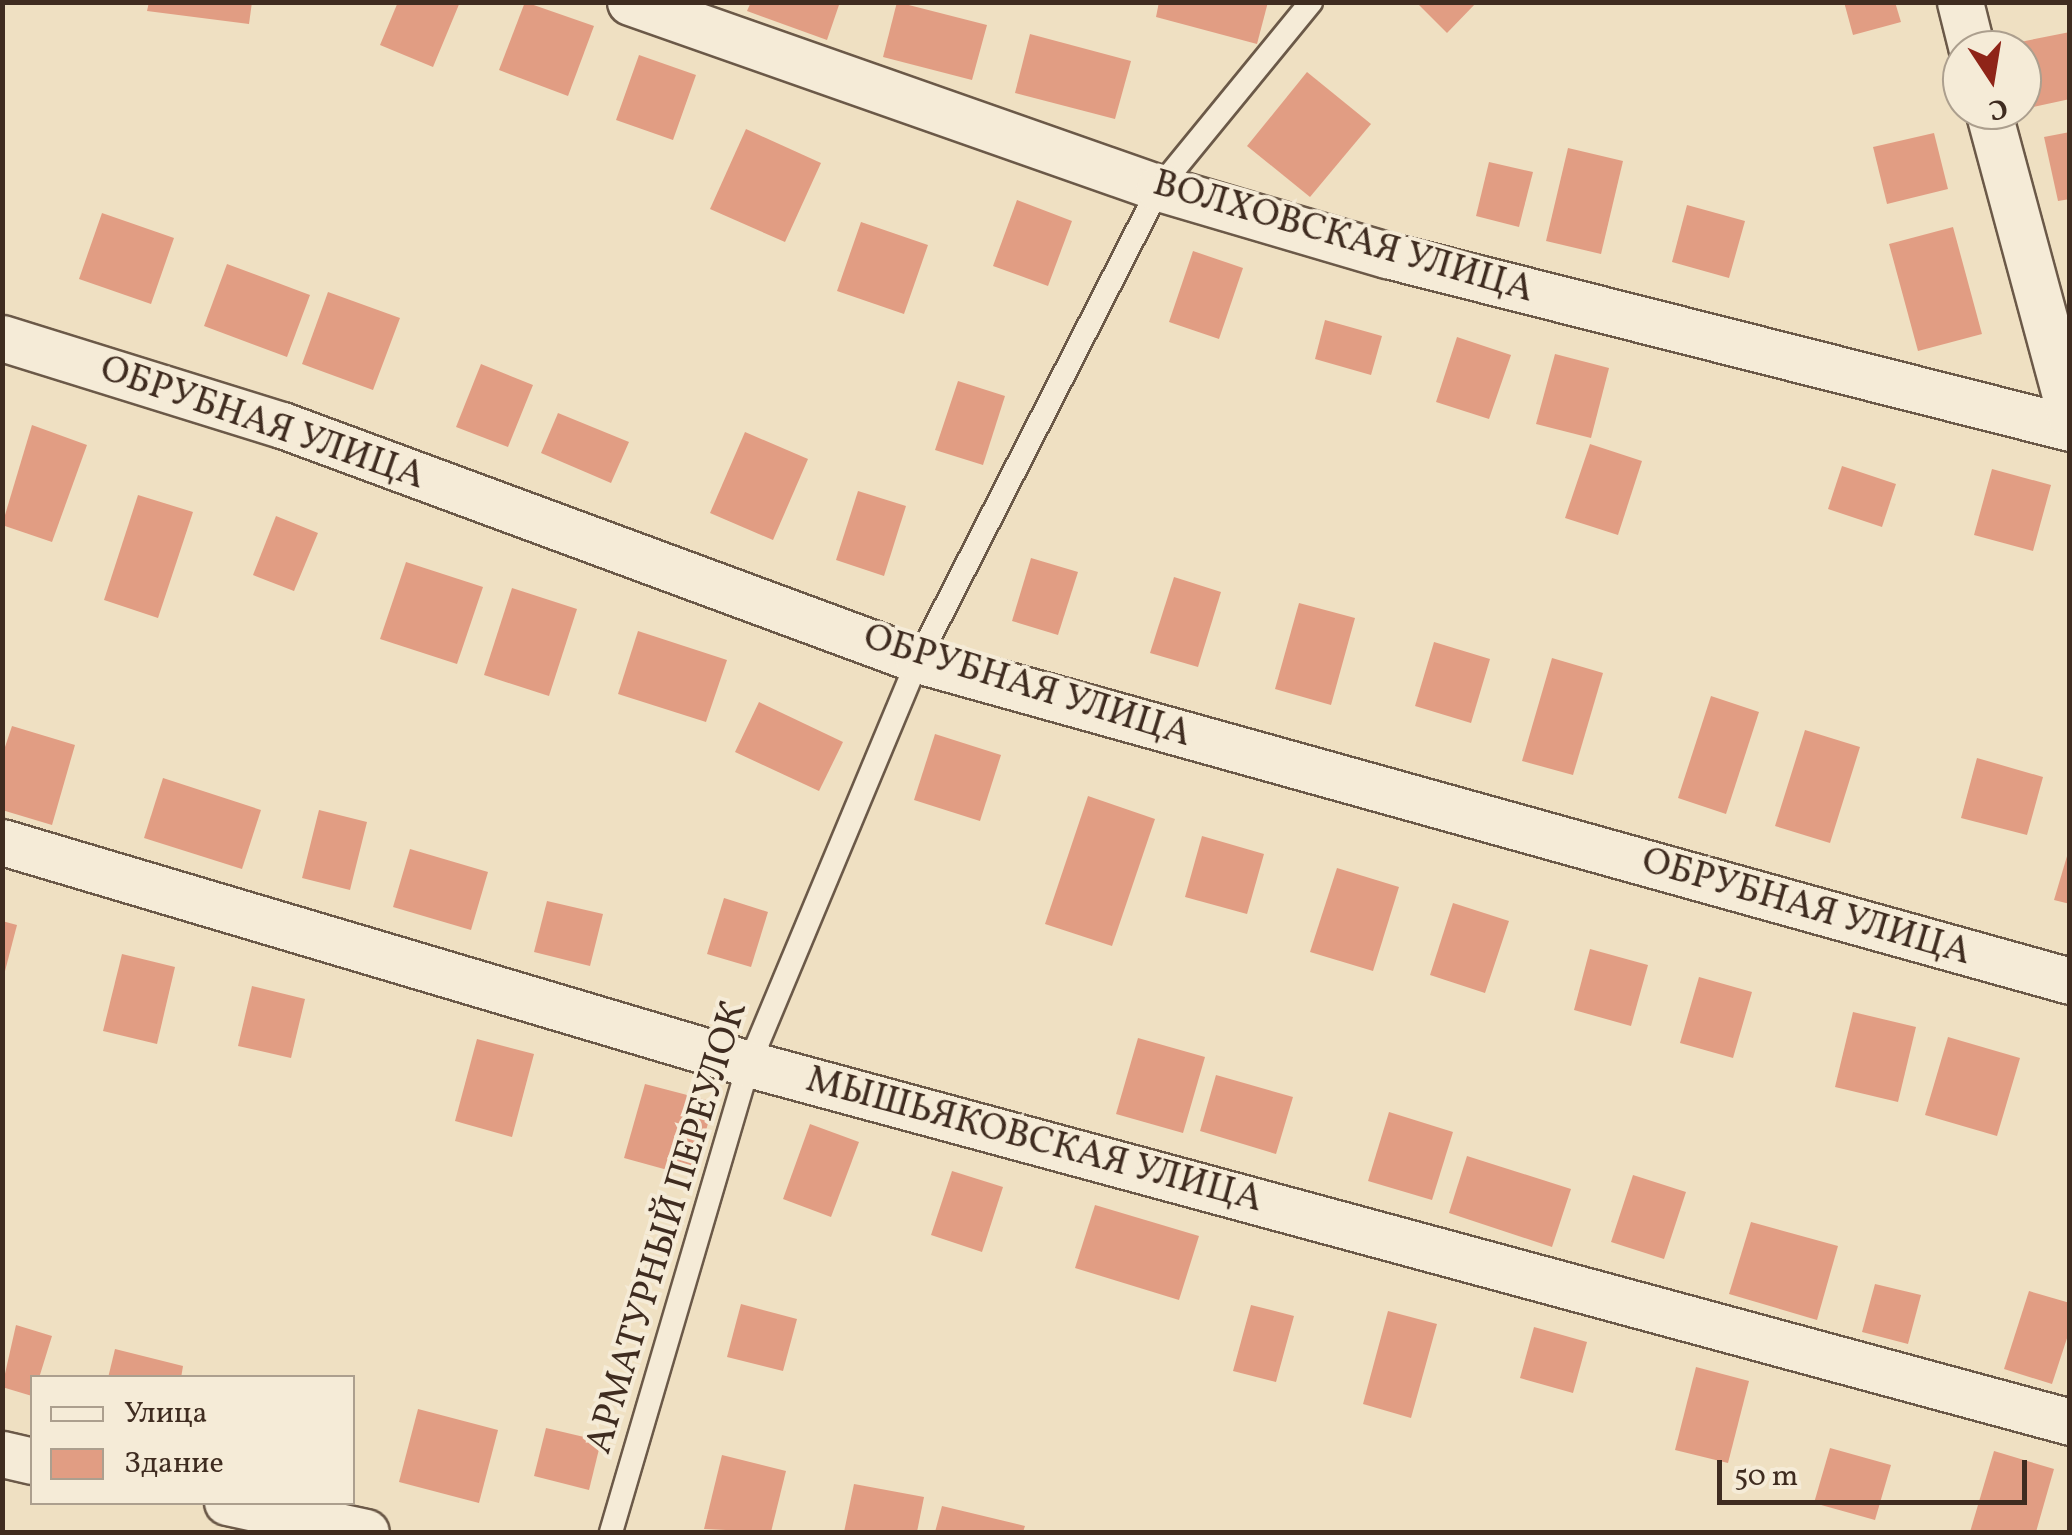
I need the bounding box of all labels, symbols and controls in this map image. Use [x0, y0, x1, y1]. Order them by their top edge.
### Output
north arrow [1942, 30, 2042, 130]
text: С [1985, 87, 2011, 129]
street label: ВОЛХОВСКАЯ УЛИЦА [1147, 162, 1539, 314]
street label: ОБРУБНАЯ УЛИЦА [94, 347, 430, 501]
street label: ОБРУБНАЯ УЛИЦА [858, 615, 1196, 759]
street label: ОБРУБНАЯ УЛИЦА [1636, 839, 1976, 977]
street label: АРМАТУРНЫЙ ПЕРЕУЛОК [577, 997, 759, 1459]
street label: МЫШЬЯКОВСКАЯ УЛИЦА [801, 1058, 1267, 1224]
legend [30, 1375, 355, 1505]
text: Улица [124, 1393, 207, 1435]
scale bar [1722, 1440, 2032, 1502]
text: Здание [124, 1443, 224, 1485]
text: 50 m [1734, 1456, 1798, 1498]

